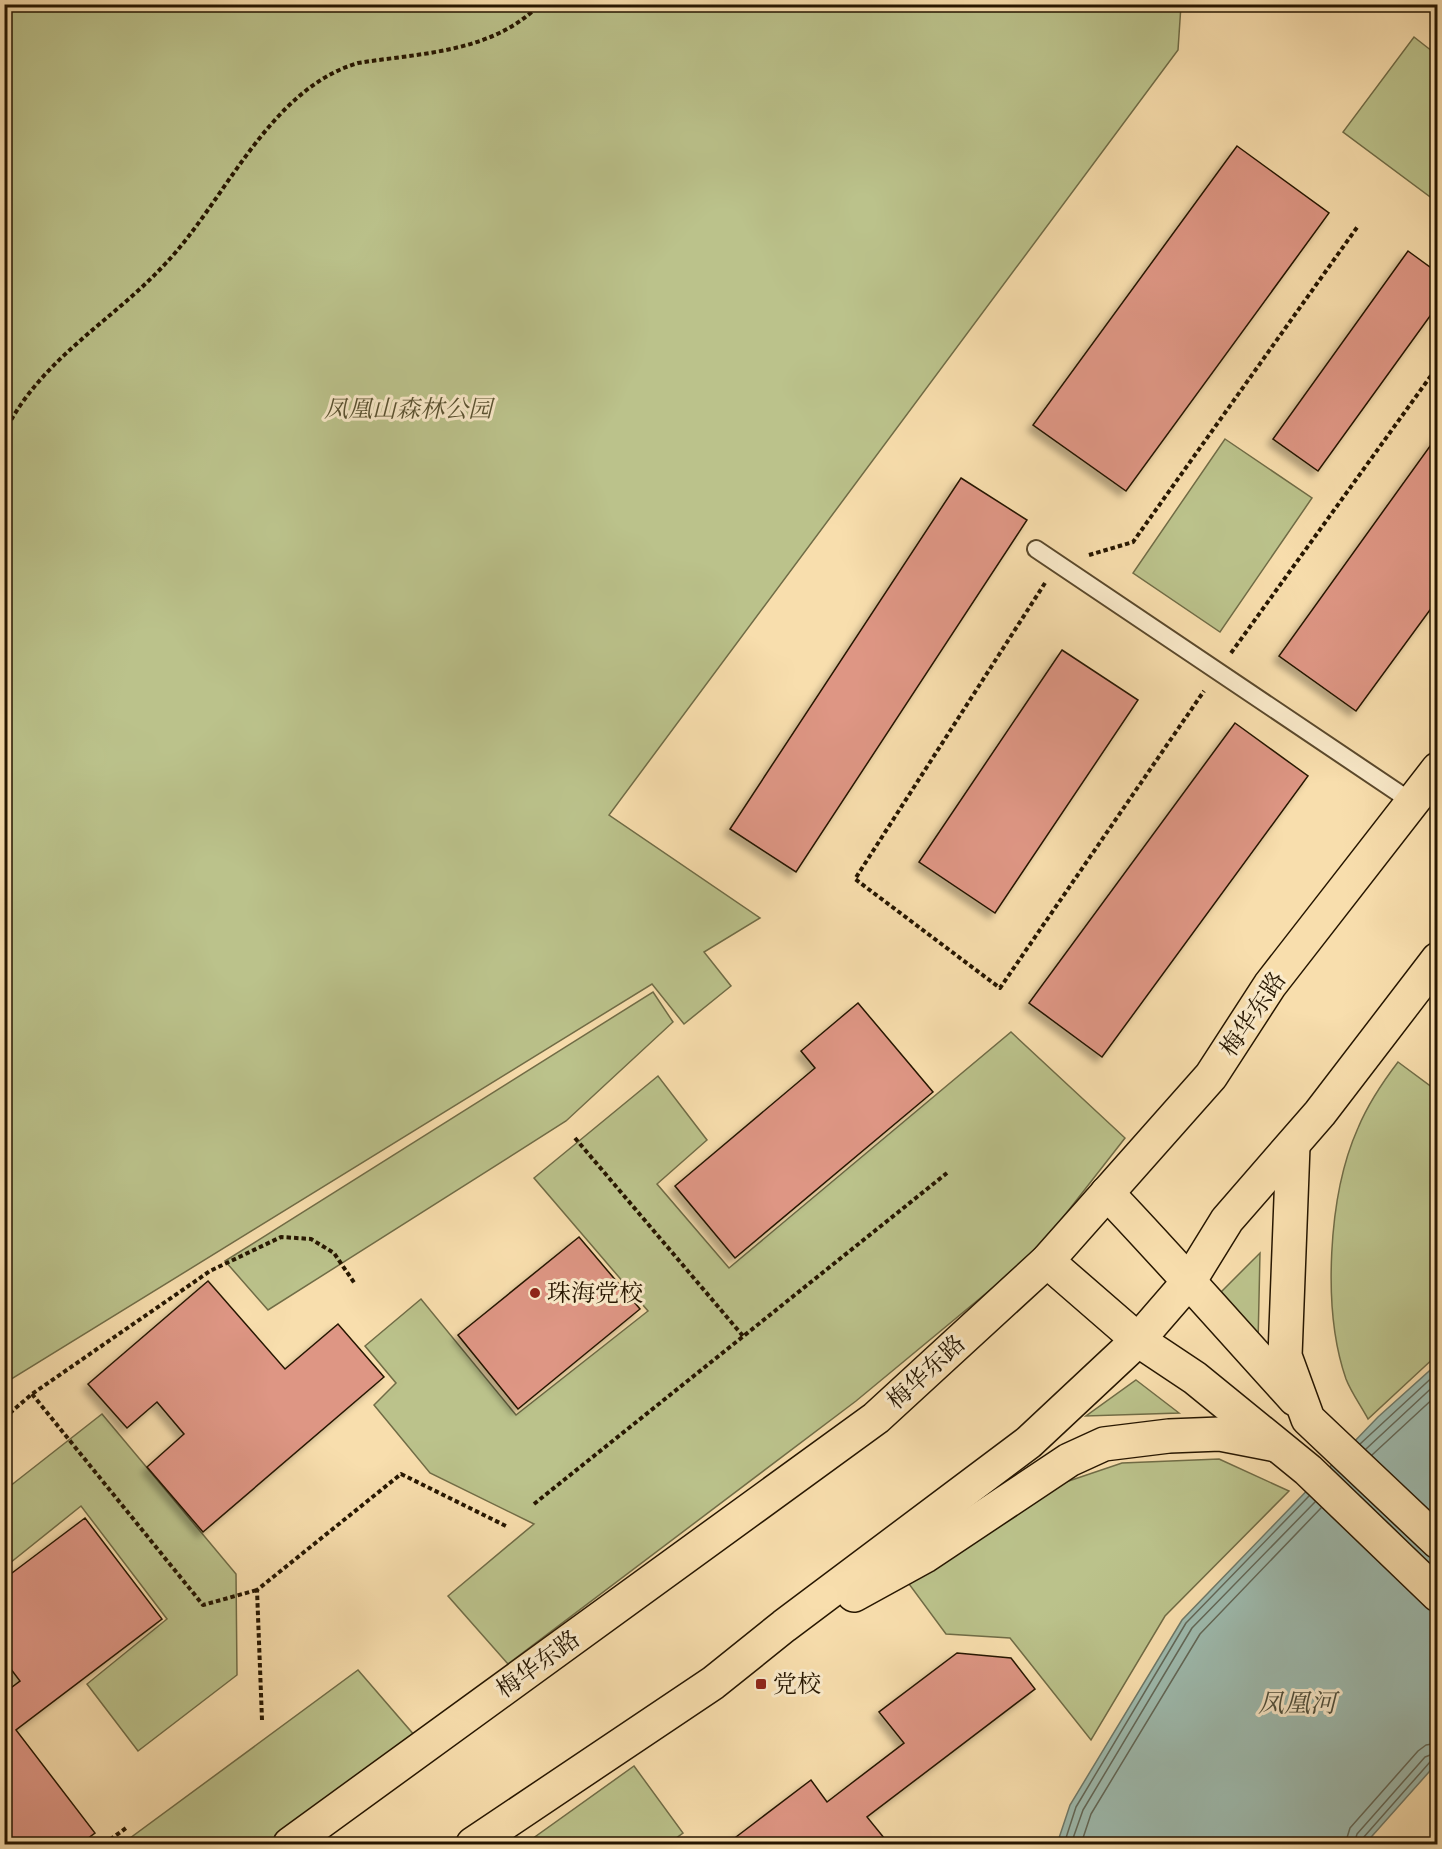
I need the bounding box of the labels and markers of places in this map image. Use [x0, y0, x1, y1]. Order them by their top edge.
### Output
place label: 珠海党校 [547, 1279, 643, 1309]
marker: 珠海党校 [528, 1286, 542, 1300]
place label: 党校 [773, 1670, 821, 1700]
marker: 党校 [754, 1677, 768, 1691]

